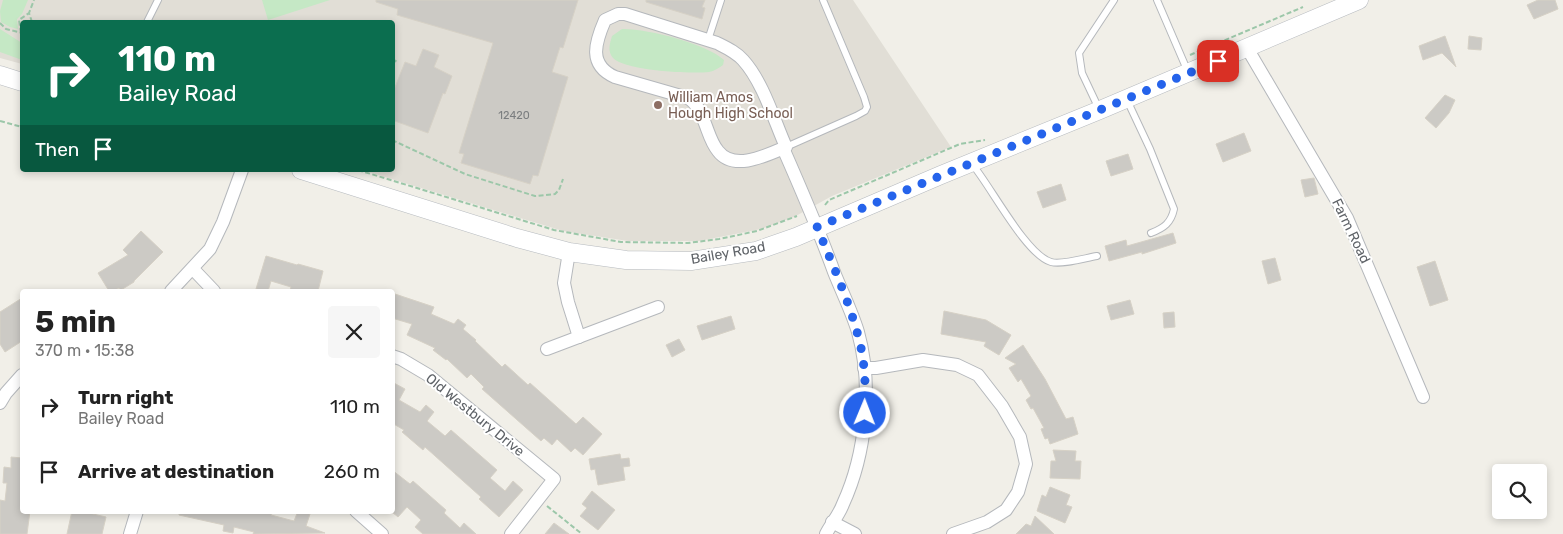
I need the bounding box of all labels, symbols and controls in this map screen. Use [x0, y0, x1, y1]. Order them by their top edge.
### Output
text: 110 m [118, 38, 216, 80]
icon: right [35, 40, 100, 105]
pin [1197, 40, 1239, 82]
icon: arrive [1204, 47, 1232, 75]
text: Bailey Road [118, 80, 237, 107]
place label: William Amos Hough High School [668, 89, 793, 122]
marker: William Amos Hough High School [652, 99, 664, 111]
house number: 12420 [498, 109, 530, 122]
icon: arrive [89, 135, 117, 163]
text: Then [35, 138, 79, 161]
street label: Farm Road [1328, 196, 1374, 266]
street label: Bailey Road [689, 238, 767, 268]
text: 5 min [35, 304, 116, 340]
button: close [328, 306, 380, 358]
text: 370 m · 15:38 [35, 341, 135, 360]
street label: Old Westbury Drive [422, 370, 528, 460]
text: Turn right [78, 386, 173, 409]
position arrow [838, 386, 890, 438]
icon: right [35, 393, 63, 421]
text: 110 m [330, 395, 380, 418]
text: Bailey Road [78, 409, 164, 428]
icon: arrive [35, 458, 63, 486]
text: Arrive at destination [78, 460, 274, 483]
text: 260 m [324, 460, 380, 483]
map controls [1492, 464, 1547, 519]
button: search [1492, 464, 1547, 519]

